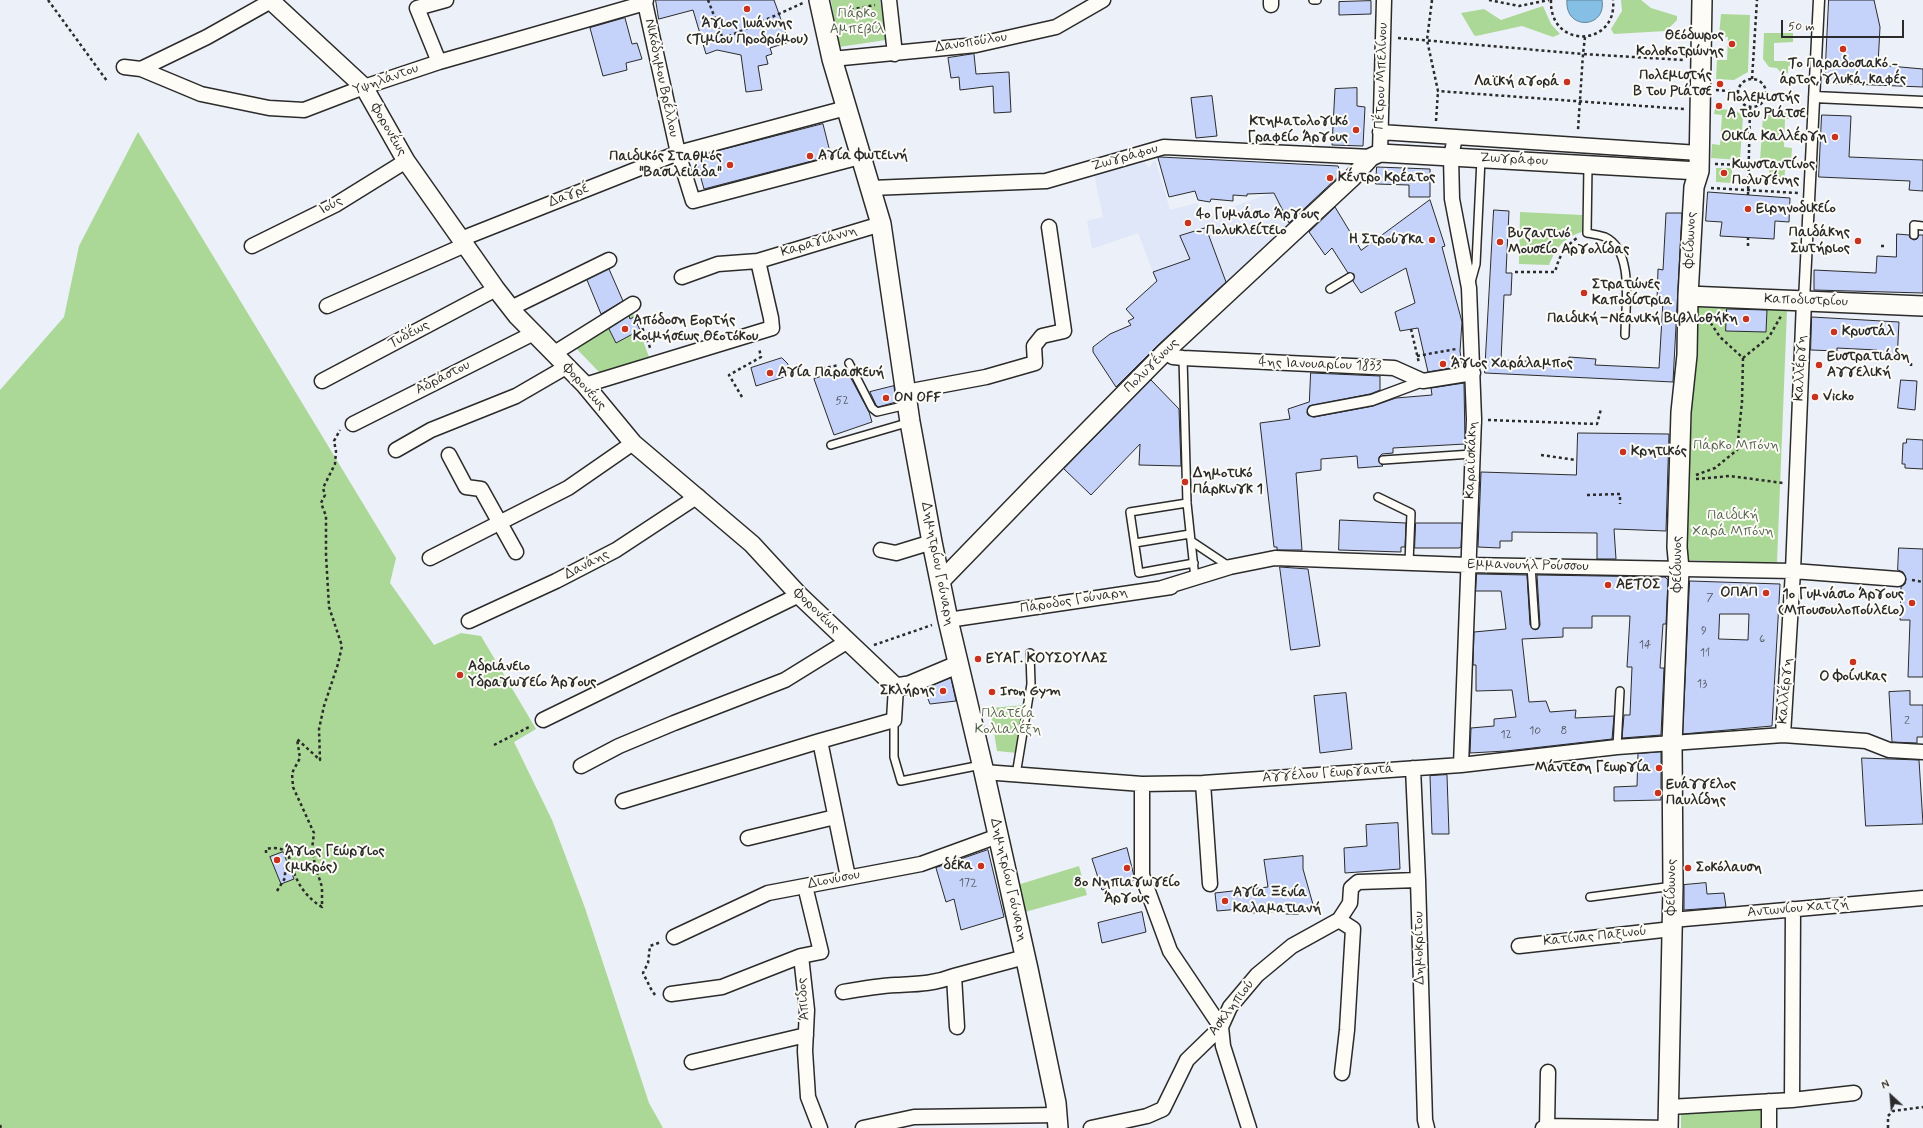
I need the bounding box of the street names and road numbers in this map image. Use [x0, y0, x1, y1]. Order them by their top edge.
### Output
street label: Νικόδημου Βρέλλου [640, 17, 682, 139]
street label: Πέτρου Μπελίνου [1372, 22, 1392, 130]
street label: Δανοπούλου [934, 29, 1008, 57]
street label: Υψηλάντου [351, 60, 421, 100]
street label: Φορονέως [366, 101, 410, 159]
street label: Ζωγράφου [1090, 141, 1160, 175]
street label: Ζωγράφου [1480, 150, 1548, 170]
street label: Δαγρέ [546, 180, 592, 212]
street label: Ιούς [316, 193, 346, 219]
street label: Φείδωνος [1681, 211, 1701, 269]
street label: Καραγιάννη [779, 222, 859, 262]
street label: Καποδιστρίου [1764, 291, 1848, 311]
street label: Τυδέως [386, 317, 432, 353]
street label: Πολυγένους [1121, 335, 1183, 397]
street label: Καλλέργη [1791, 335, 1811, 401]
street label: 4ης Ιανουαρίου 1833 [1258, 354, 1382, 376]
street label: Αδράστου [413, 357, 473, 399]
street label: Φορονέως [558, 360, 610, 414]
street label: Καραϊσκάκη [1462, 421, 1482, 499]
street label: Δημητρίου Γούναρη [917, 501, 957, 627]
street label: Φείδωνος [1670, 536, 1686, 592]
street label: Δανάης [562, 546, 612, 584]
street label: Εμμανουήλ Ρούσσου [1467, 557, 1589, 575]
street label: Πάροδος Γούναρη [1019, 584, 1129, 618]
street label: Φορονέως [789, 585, 843, 637]
street label: Καλλέργη [1775, 657, 1797, 725]
street label: Αγγέλου Γεωργαντά [1262, 761, 1394, 787]
street label: Δημητρίου Γούναρη [986, 817, 1030, 943]
street label: Φείδωνος [1663, 859, 1681, 915]
street label: Διονύσου [806, 867, 862, 893]
street label: Αντωνίου Χατζή [1746, 896, 1850, 922]
street label: Δημοκρίτου [1411, 911, 1429, 985]
street label: Κατίνας Παξινού [1543, 923, 1647, 951]
street label: Άπιδος [794, 977, 814, 1021]
street label: Ασκληπιού [1205, 977, 1259, 1039]

